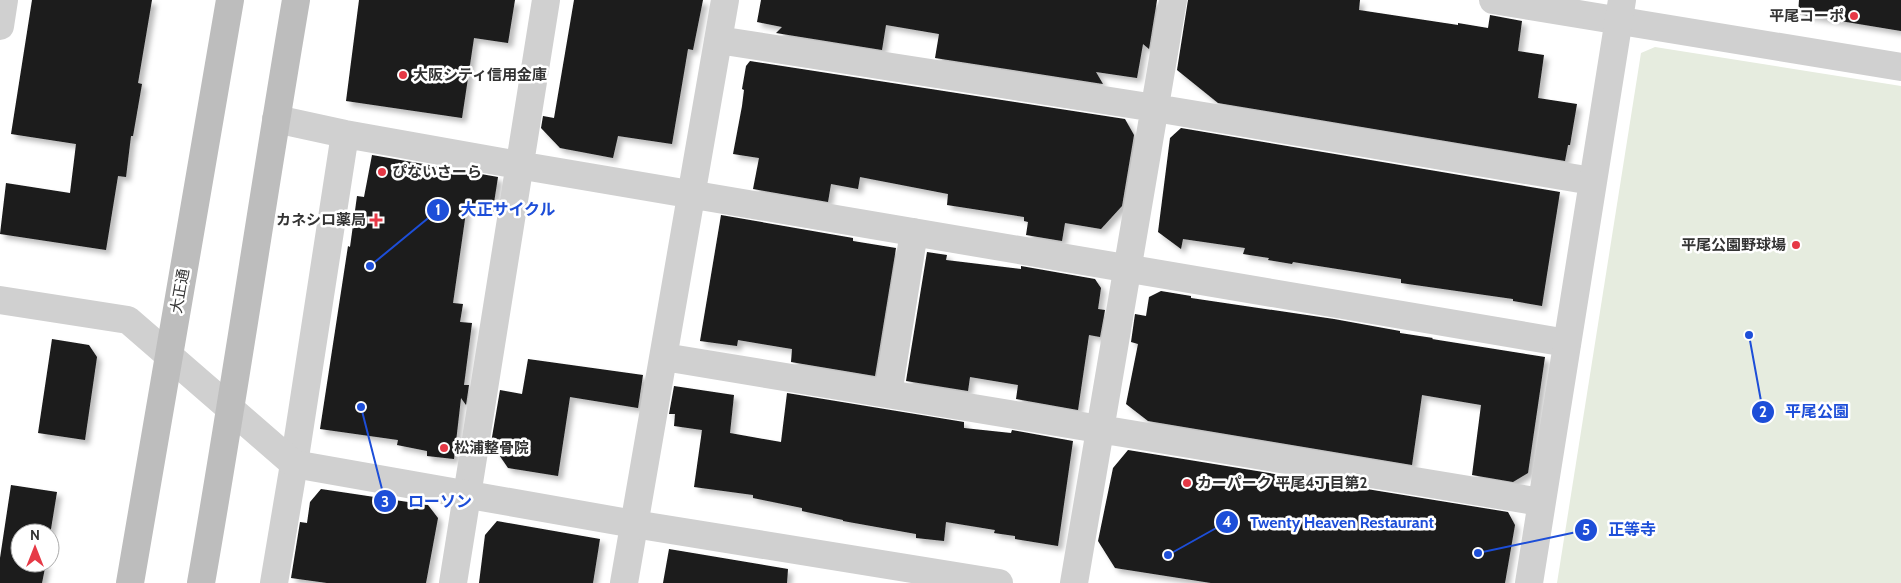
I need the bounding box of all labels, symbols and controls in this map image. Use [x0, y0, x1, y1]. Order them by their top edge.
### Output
place label: 平尾コーポ [1769, 7, 1844, 25]
marker: 平尾コーポ [1848, 10, 1860, 22]
place label: 大阪シティ信用金庫 [413, 66, 547, 84]
marker: 大阪シティ信用金庫 [397, 69, 409, 81]
place label: ぴないさーら [392, 163, 482, 181]
marker: ぴないさーら [376, 166, 388, 178]
callout: 大正サイクル [425, 194, 566, 225]
text: 大正サイクル [460, 200, 556, 219]
text: 1 [435, 201, 441, 219]
place label: カネシロ薬局 [276, 211, 366, 229]
marker: カネシロ薬局 [370, 214, 382, 226]
place label: 平尾公園野球場 [1681, 236, 1786, 254]
marker: 平尾公園野球場 [1790, 239, 1802, 251]
street label: 大正通 [167, 267, 193, 315]
callout: 平尾公園 [1750, 396, 1859, 427]
text: 平尾公園 [1785, 402, 1849, 421]
text: 2 [1759, 403, 1767, 421]
place label: 松浦整骨院 [454, 439, 529, 457]
marker: 松浦整骨院 [438, 442, 450, 454]
place label: カーパーク 平尾4丁目第2 [1197, 474, 1368, 492]
marker: カーパーク 平尾4丁目第2 [1181, 477, 1193, 489]
callout: ローソン [373, 486, 482, 517]
text: ローソン [408, 492, 472, 511]
text: 3 [381, 493, 389, 511]
callout: Twenty Heaven Restaurant [1215, 506, 1444, 537]
text: 4 [1222, 513, 1232, 531]
text: Twenty Heaven Restaurant [1250, 513, 1435, 532]
callout: 正等寺 [1573, 514, 1666, 545]
text: 正等寺 [1608, 520, 1656, 539]
text: 5 [1582, 521, 1590, 539]
north arrow [10, 523, 60, 573]
text: N [30, 526, 40, 544]

